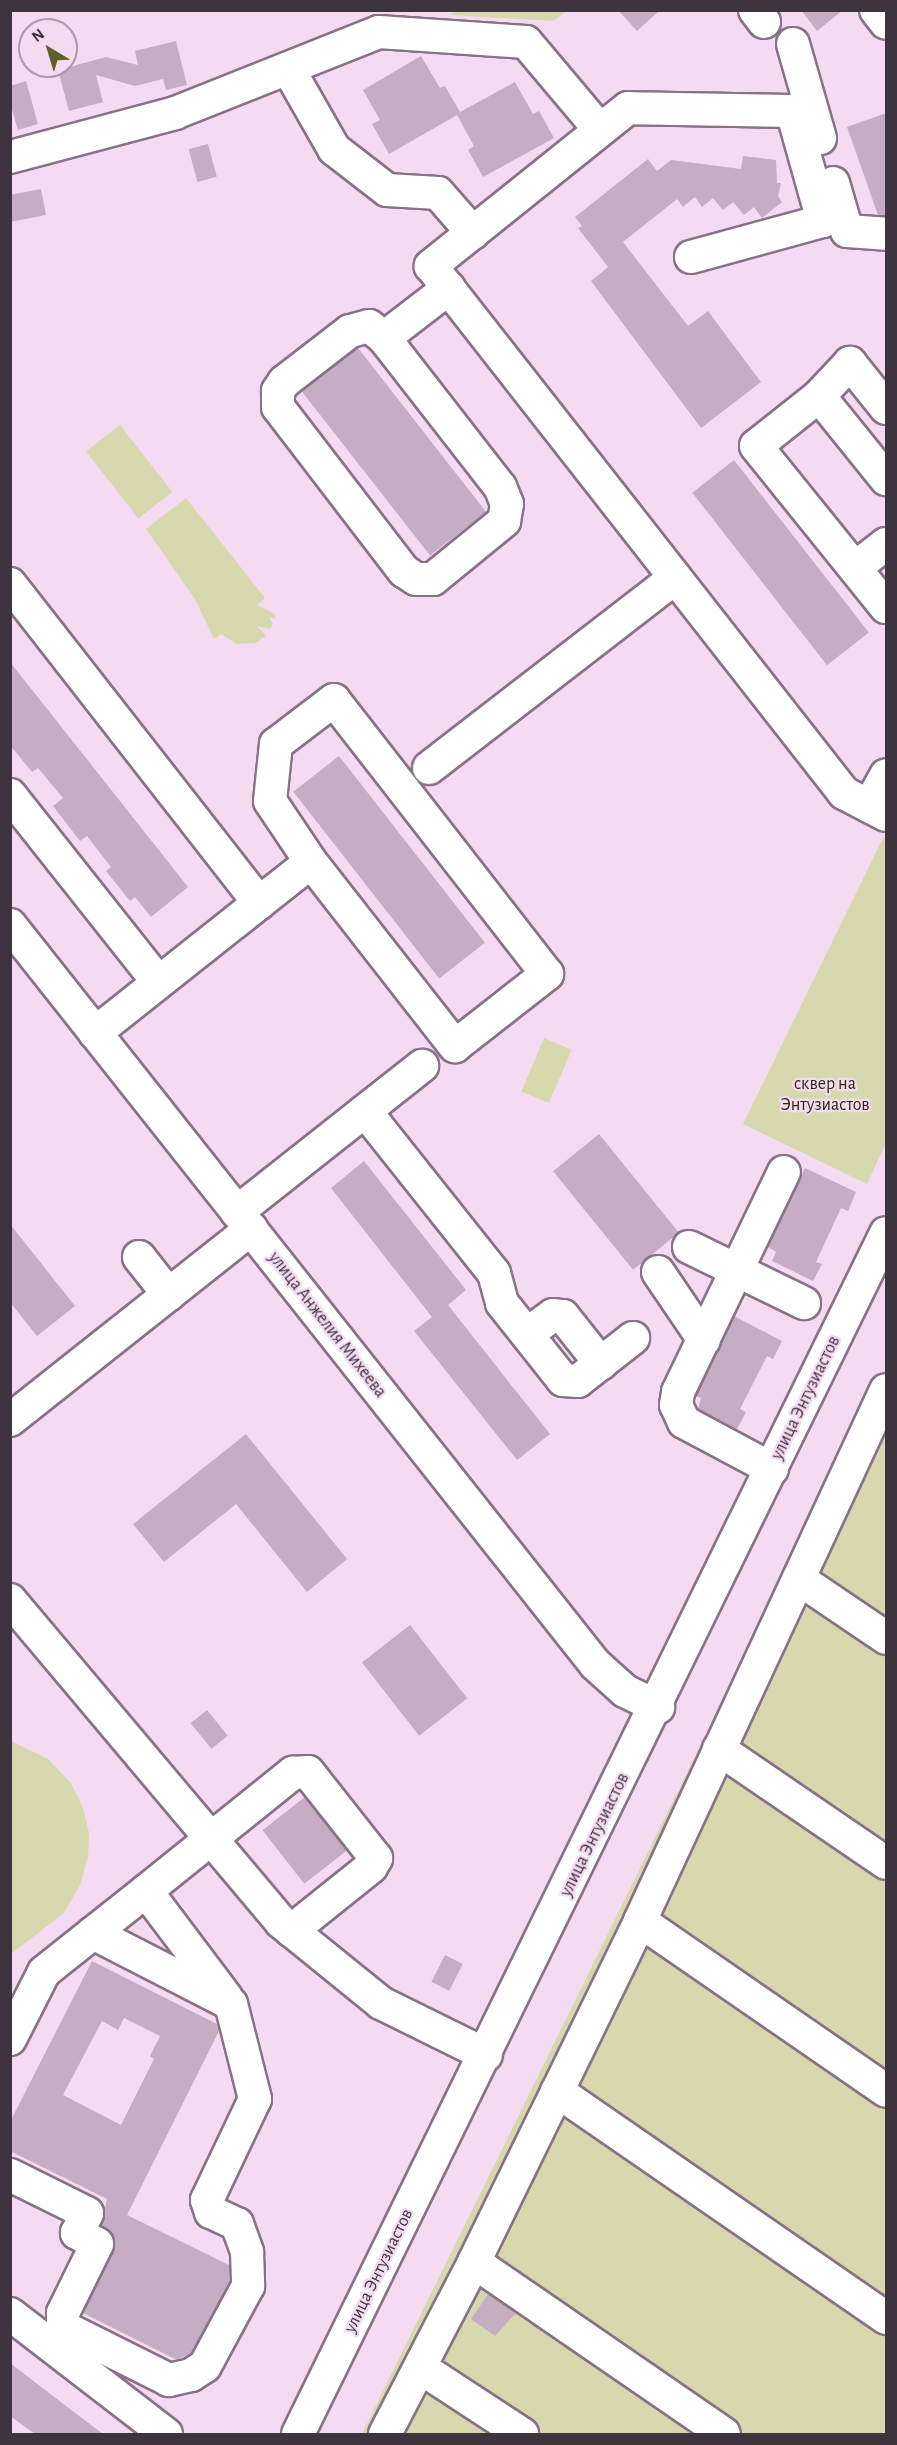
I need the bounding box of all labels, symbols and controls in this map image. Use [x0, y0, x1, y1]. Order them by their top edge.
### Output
north arrow [18, 18, 78, 78]
text: N [29, 26, 47, 45]
park label: сквер на Энтузиастов [780, 1074, 870, 1116]
street label: улица Анжелия Михеева [263, 1248, 391, 1402]
street label: улица Энтузиастов [767, 1333, 845, 1463]
street label: улица Энтузиастов [556, 1770, 634, 1900]
street label: улица Энтузиастов [340, 2206, 418, 2336]

